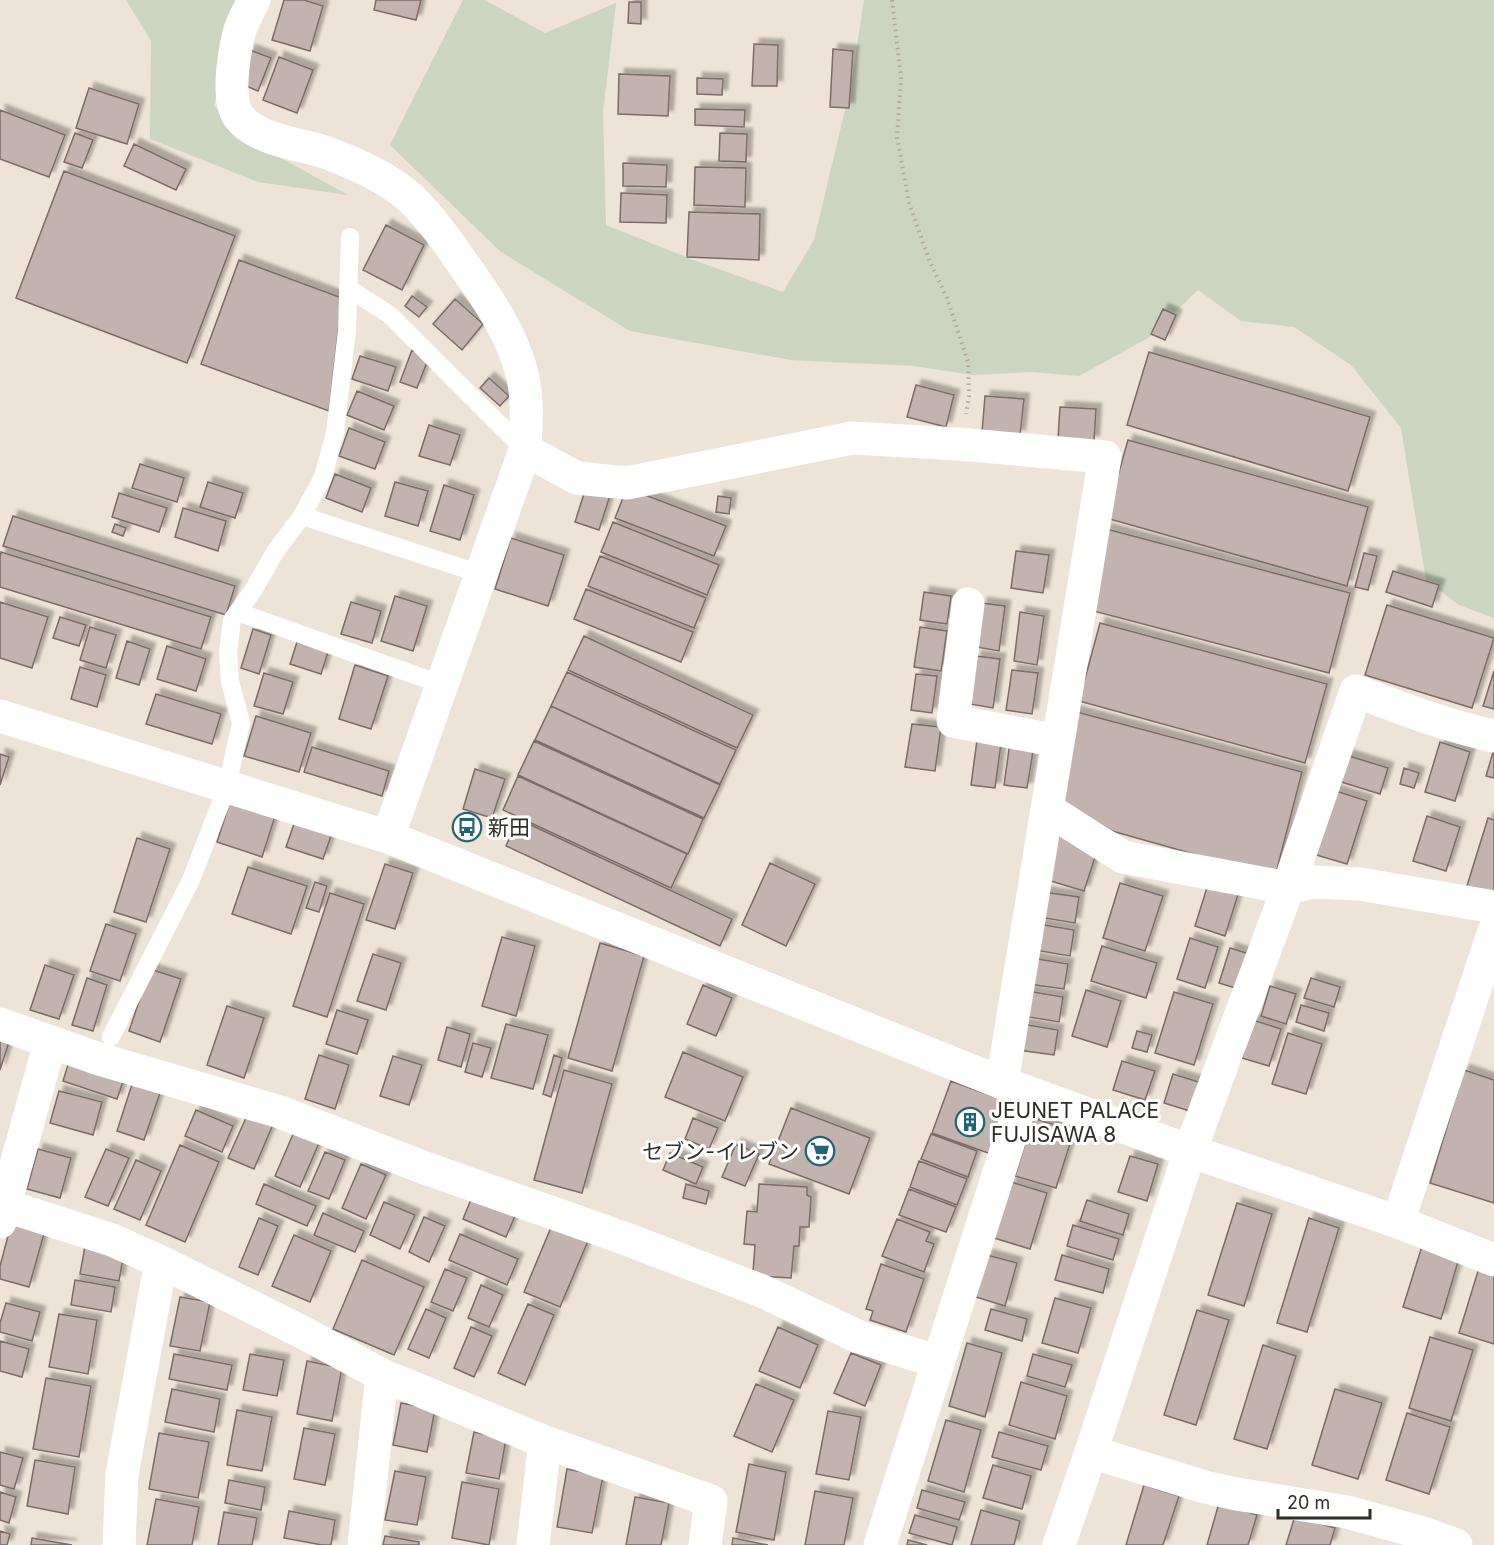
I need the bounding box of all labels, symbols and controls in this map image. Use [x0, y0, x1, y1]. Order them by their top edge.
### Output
bus stop icon: 新田 [451, 811, 483, 843]
place label: 新田 [488, 815, 530, 840]
place label: JEUNET PALACE FUJISAWA 8 [991, 1098, 1159, 1147]
building icon: JEUNET PALACE FUJISAWA 8 [954, 1106, 986, 1138]
supermarket icon: セブン-イレブン [804, 1135, 836, 1167]
place label: セブン-イレブン [642, 1139, 799, 1164]
scale bar [1278, 1482, 1370, 1520]
text: 20 m [1287, 1492, 1330, 1513]

